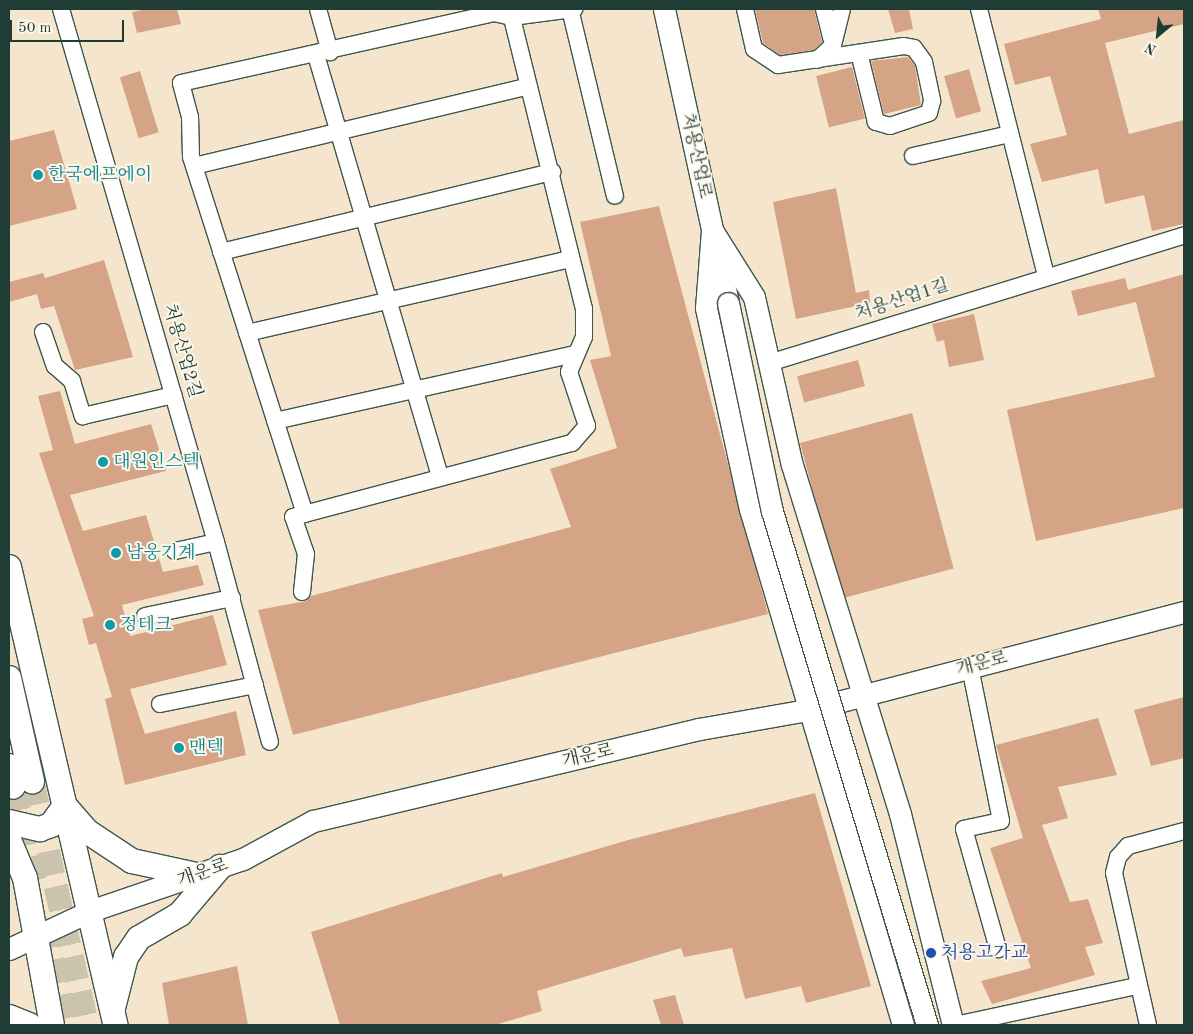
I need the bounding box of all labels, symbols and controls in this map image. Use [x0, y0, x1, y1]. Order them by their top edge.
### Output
scale bar [12, 10, 126, 42]
north arrow [1133, 10, 1183, 60]
text: 50 m [18, 21, 52, 36]
text: N [1143, 40, 1159, 57]
street label: 처용산업로 [676, 111, 716, 201]
place label: 한국에프에이 [48, 164, 152, 186]
marker: 한국에프에이 [32, 169, 44, 181]
street label: 처용산업1길 [852, 275, 952, 325]
street label: 처용산업2길 [158, 301, 206, 401]
place label: 대원인스텍 [113, 451, 200, 473]
marker: 대원인스텍 [97, 456, 109, 468]
place label: 남웅기계 [126, 542, 196, 564]
marker: 남웅기계 [110, 547, 122, 559]
place label: 정테크 [120, 614, 172, 636]
marker: 정테크 [104, 619, 116, 631]
street label: 개운로 [954, 647, 1010, 681]
place label: 맨텍 [189, 737, 224, 759]
street label: 개운로 [560, 740, 616, 772]
marker: 맨텍 [173, 742, 185, 754]
street label: 개운로 [175, 854, 231, 892]
place label: 처용고가교 [941, 942, 1028, 964]
marker: 처용고가교 [925, 947, 937, 959]

